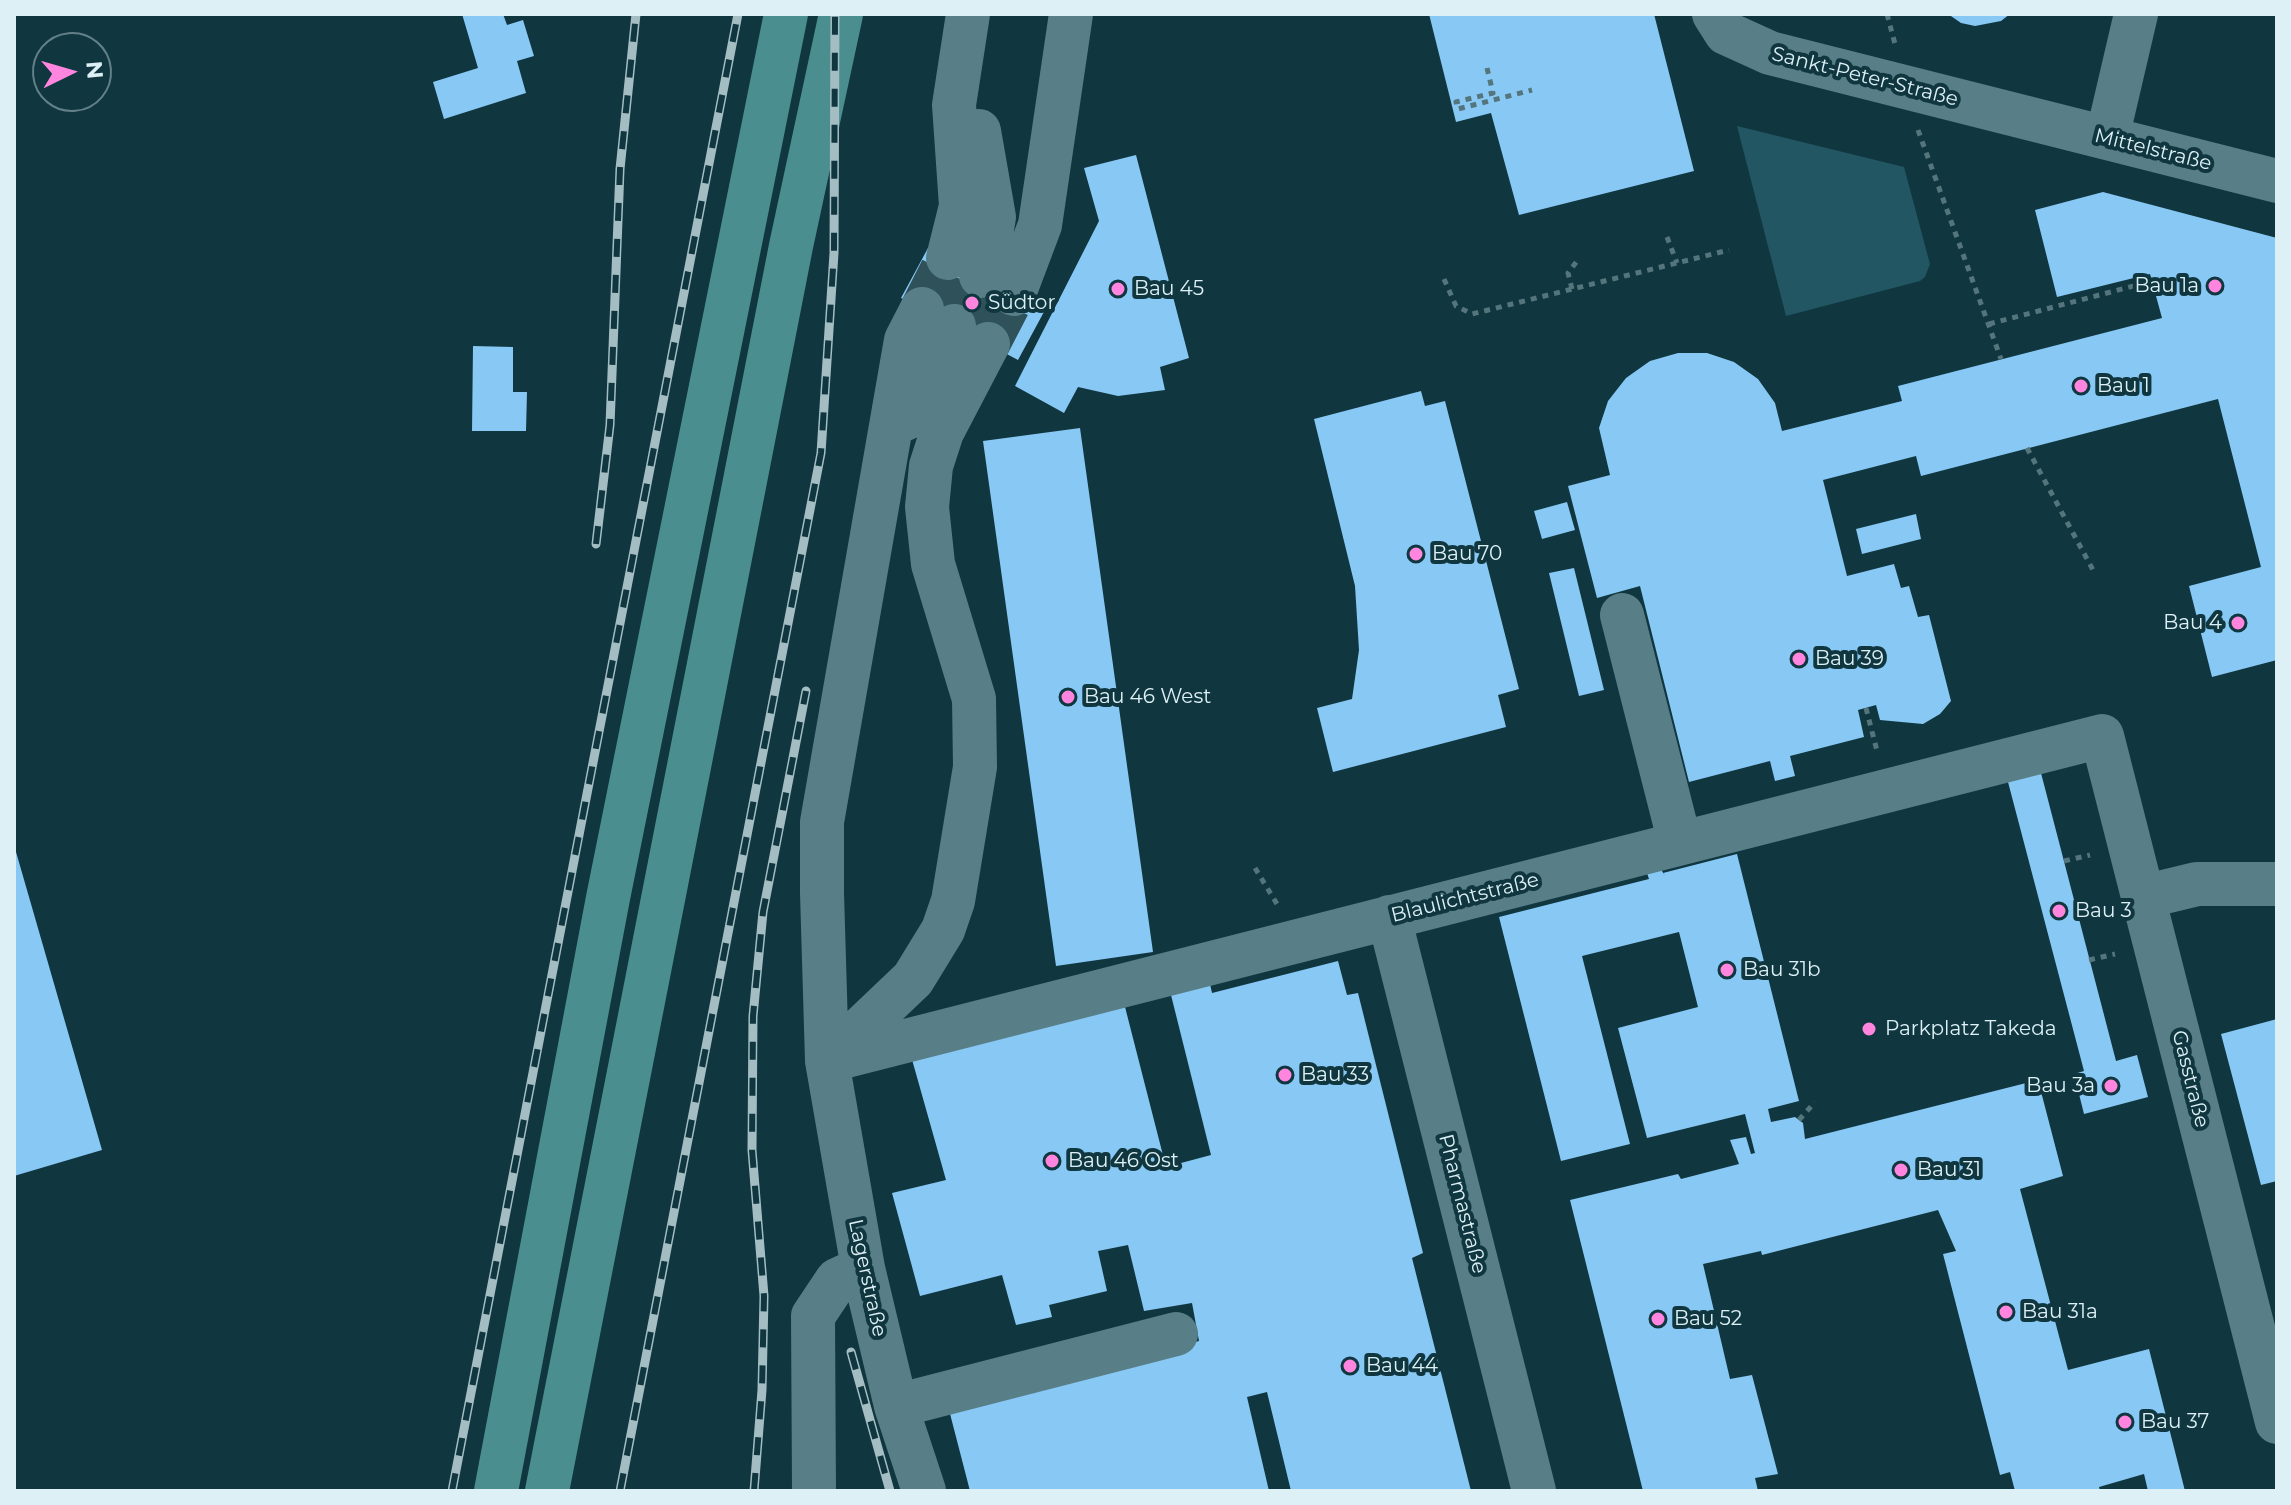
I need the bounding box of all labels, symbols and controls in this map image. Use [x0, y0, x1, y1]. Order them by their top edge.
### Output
north arrow [32, 32, 112, 112]
street label: Sankt-Peter-Straße [1769, 42, 1961, 112]
text: N [80, 60, 109, 80]
street label: Mittelstraße [2092, 124, 2214, 176]
place label: Bau 1a [2134, 274, 2199, 298]
place label: Bau 45 [1134, 277, 1204, 301]
marker: Bau 1a [2206, 277, 2224, 295]
marker: Bau 45 [1109, 280, 1127, 298]
place label: Südtor [988, 291, 1055, 315]
marker: Südtor [963, 294, 981, 312]
place label: Bau 1 [2097, 374, 2150, 398]
marker: Bau 1 [2072, 377, 2090, 395]
place label: Bau 70 [1432, 542, 1502, 566]
marker: Bau 70 [1407, 545, 1425, 563]
place label: Bau 4 [2163, 611, 2222, 635]
marker: Bau 4 [2229, 614, 2247, 632]
place label: Bau 39 [1815, 647, 1884, 671]
marker: Bau 39 [1790, 650, 1808, 668]
place label: Bau 46 West [1084, 685, 1211, 709]
marker: Bau 46 West [1059, 688, 1077, 706]
street label: Blaulichtstraße [1389, 868, 1541, 928]
place label: Bau 3 [2075, 899, 2132, 923]
marker: Bau 3 [2050, 902, 2068, 920]
place label: Bau 31b [1743, 958, 1821, 982]
marker: Bau 31b [1718, 961, 1736, 979]
place label: Parkplatz Takeda [1885, 1017, 2057, 1041]
marker: Parkplatz Takeda [1860, 1020, 1878, 1038]
street label: Gasstraße [2166, 1028, 2214, 1130]
place label: Bau 33 [1301, 1063, 1369, 1087]
marker: Bau 33 [1276, 1066, 1294, 1084]
place label: Bau 3a [2026, 1074, 2095, 1098]
marker: Bau 3a [2102, 1077, 2120, 1095]
street label: Pharmastraße [1433, 1132, 1491, 1276]
place label: Bau 46 Ost [1068, 1149, 1179, 1173]
marker: Bau 46 Ost [1043, 1152, 1061, 1170]
place label: Bau 31 [1917, 1158, 1981, 1182]
marker: Bau 31 [1892, 1161, 1910, 1179]
street label: Lagerstraße [843, 1217, 891, 1339]
place label: Bau 31a [2022, 1300, 2098, 1324]
marker: Bau 31a [1997, 1303, 2015, 1321]
place label: Bau 52 [1674, 1307, 1742, 1331]
marker: Bau 52 [1649, 1310, 1667, 1328]
place label: Bau 44 [1366, 1354, 1438, 1378]
marker: Bau 44 [1341, 1357, 1359, 1375]
place label: Bau 37 [2141, 1410, 2209, 1434]
marker: Bau 37 [2116, 1413, 2134, 1431]

